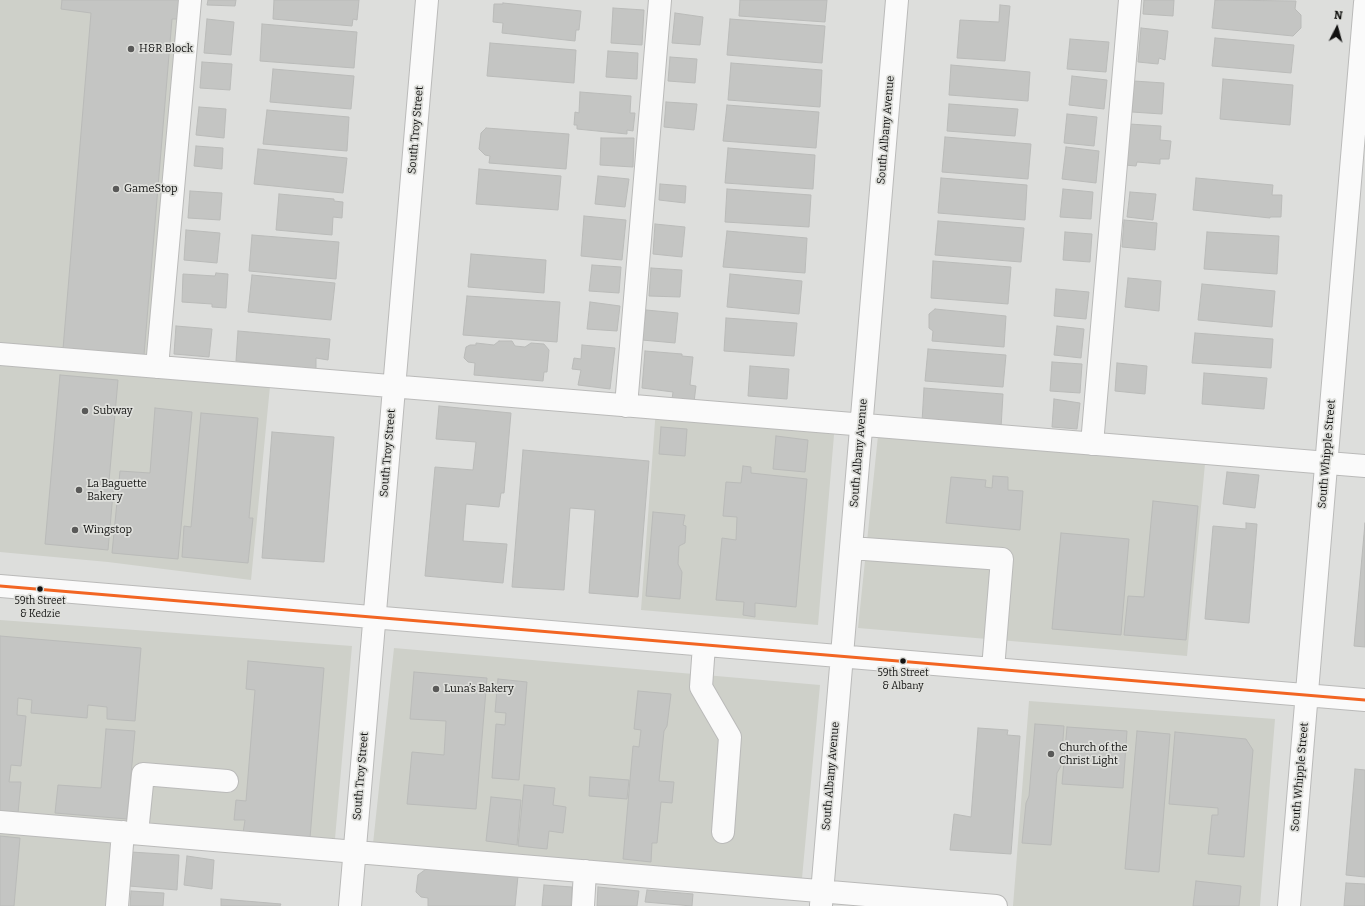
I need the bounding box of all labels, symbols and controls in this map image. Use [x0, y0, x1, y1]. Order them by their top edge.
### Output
north arrow [1317, 8, 1357, 48]
text: N [1333, 9, 1343, 22]
place label: H&R Block [139, 42, 193, 56]
marker: H&R Block [126, 44, 136, 54]
street label: South Albany Avenue [875, 75, 897, 185]
street label: South Troy Street [406, 85, 426, 175]
place label: GameStop [124, 182, 178, 196]
marker: GameStop [111, 184, 121, 194]
street label: South Albany Avenue [848, 398, 870, 508]
street label: South Whipple Street [1316, 399, 1338, 509]
place label: Subway [93, 404, 132, 418]
marker: Subway [80, 406, 90, 416]
street label: South Troy Street [378, 408, 398, 498]
place label: La Baguette Bakery [87, 477, 147, 503]
marker: La Baguette Bakery [74, 485, 84, 495]
place label: Wingstop [83, 523, 132, 537]
marker: Wingstop [70, 525, 80, 535]
marker: 59th Street & Kedzie [35, 584, 45, 594]
place label: 59th Street & Kedzie [14, 595, 66, 618]
marker: 59th Street & Albany [898, 656, 908, 666]
place label: 59th Street & Albany [877, 667, 929, 690]
place label: Luna’s Bakery [444, 682, 514, 696]
marker: Luna’s Bakery [431, 684, 441, 694]
street label: South Albany Avenue [820, 721, 842, 831]
street label: South Whipple Street [1289, 722, 1311, 832]
street label: South Troy Street [351, 731, 371, 821]
place label: Church of the Christ Light [1059, 741, 1128, 767]
marker: Church of the Christ Light [1046, 749, 1056, 759]

